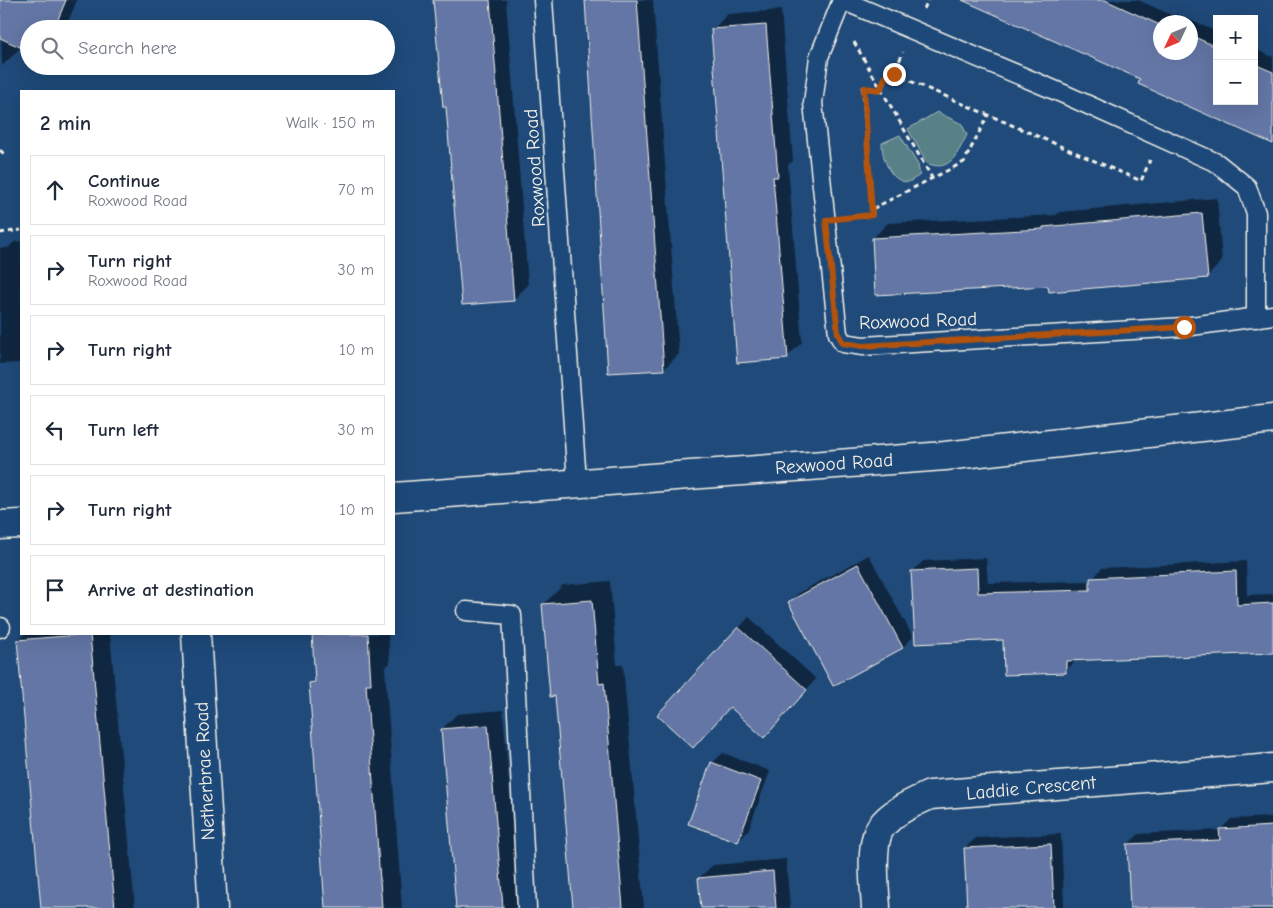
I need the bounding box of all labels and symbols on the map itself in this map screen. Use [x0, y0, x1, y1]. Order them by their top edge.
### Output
north arrow [1153, 15, 1198, 60]
route end [883, 63, 906, 86]
street label: Roxwood Road [520, 108, 550, 228]
street label: Roxwood Road [859, 308, 977, 334]
route start [1173, 316, 1196, 339]
street label: Rexwood Road [774, 449, 894, 479]
street label: Netherbrae Road [190, 701, 220, 841]
street label: Laddie Crescent [965, 771, 1097, 805]

